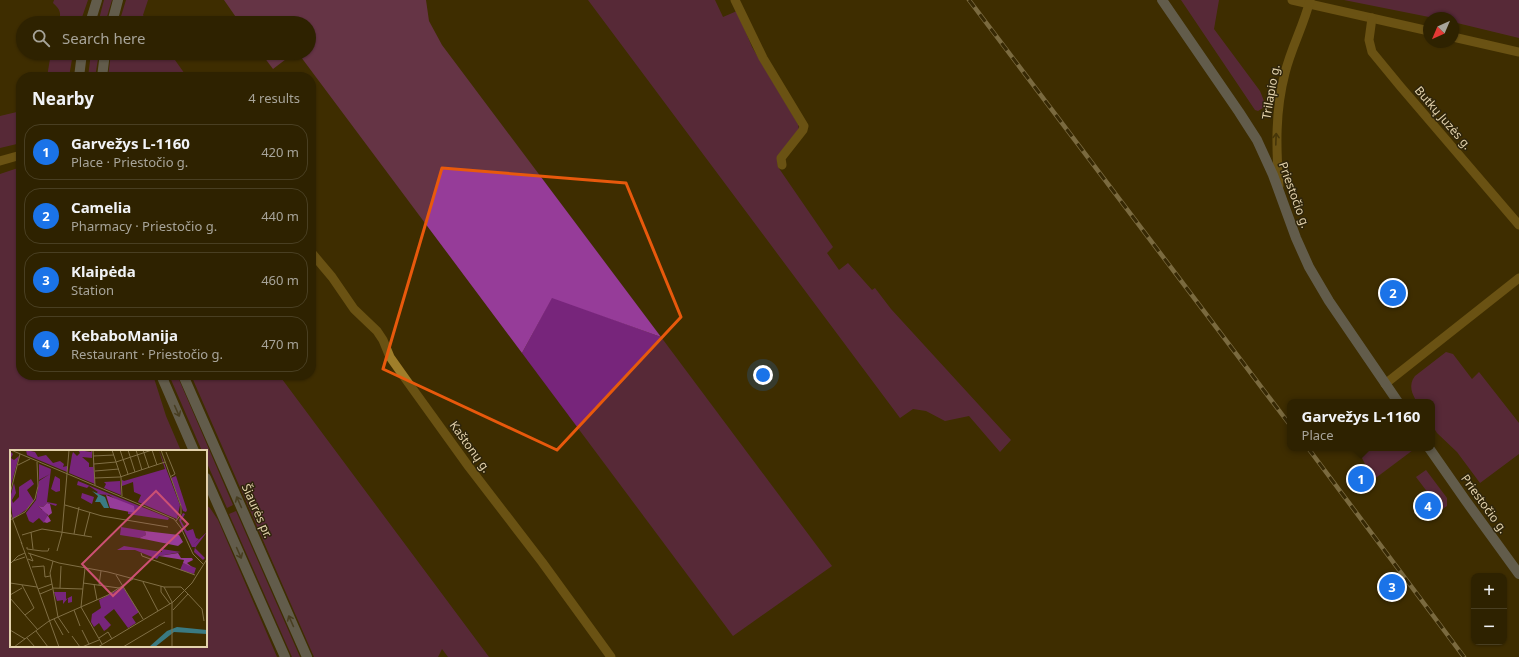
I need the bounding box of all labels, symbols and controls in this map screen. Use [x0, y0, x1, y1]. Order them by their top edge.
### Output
north arrow [1423, 12, 1459, 48]
search box [16, 16, 316, 60]
icon: search [30, 27, 52, 49]
text: Search here [62, 28, 145, 48]
street label: Trilapio g. [1257, 63, 1284, 121]
street label: Butkų Juzės g. [1411, 82, 1476, 153]
text: Nearby [32, 87, 94, 110]
text: 4 results [248, 89, 300, 107]
text: Garvežys L-1160 [71, 133, 190, 153]
one-way arrow [1273, 133, 1280, 146]
text: 1 [42, 143, 50, 161]
text: 420 m [261, 143, 299, 161]
text: Place · Priestočio g. [71, 153, 188, 171]
street label: Priestočio g. [1275, 159, 1314, 230]
text: Camelia [71, 197, 131, 217]
text: 2 [42, 207, 50, 225]
text: 440 m [261, 207, 299, 225]
text: Pharmacy · Priestočio g. [71, 217, 217, 235]
text: Klaipėda [71, 261, 136, 281]
text: 3 [42, 271, 50, 289]
text: 460 m [261, 271, 299, 289]
pin: 2 [1380, 278, 1406, 308]
text: Station [71, 281, 114, 299]
text: KebaboManija [71, 325, 178, 345]
text: 4 [42, 335, 50, 353]
text: 470 m [261, 335, 299, 353]
text: Restaurant · Priestočio g. [71, 345, 223, 363]
your location [753, 365, 773, 385]
popup [1287, 399, 1435, 451]
one-way arrow [173, 404, 181, 416]
text: Garvežys L-1160 [1302, 406, 1420, 426]
street label: Kaštonų g. [446, 417, 495, 476]
text: Place [1302, 426, 1334, 444]
inset map [10, 450, 207, 647]
pin: 1 [1348, 464, 1374, 494]
street label: Priestočio g. [1457, 471, 1512, 537]
street label: Šiaurės pr. [238, 481, 277, 541]
pin: 4 [1415, 491, 1441, 521]
one-way arrow [235, 497, 242, 509]
one-way arrow [236, 546, 243, 558]
pin: 3 [1379, 572, 1405, 602]
map controls [1471, 573, 1507, 645]
button: + [1471, 573, 1507, 609]
button: − [1471, 609, 1507, 645]
one-way arrow [287, 616, 294, 628]

